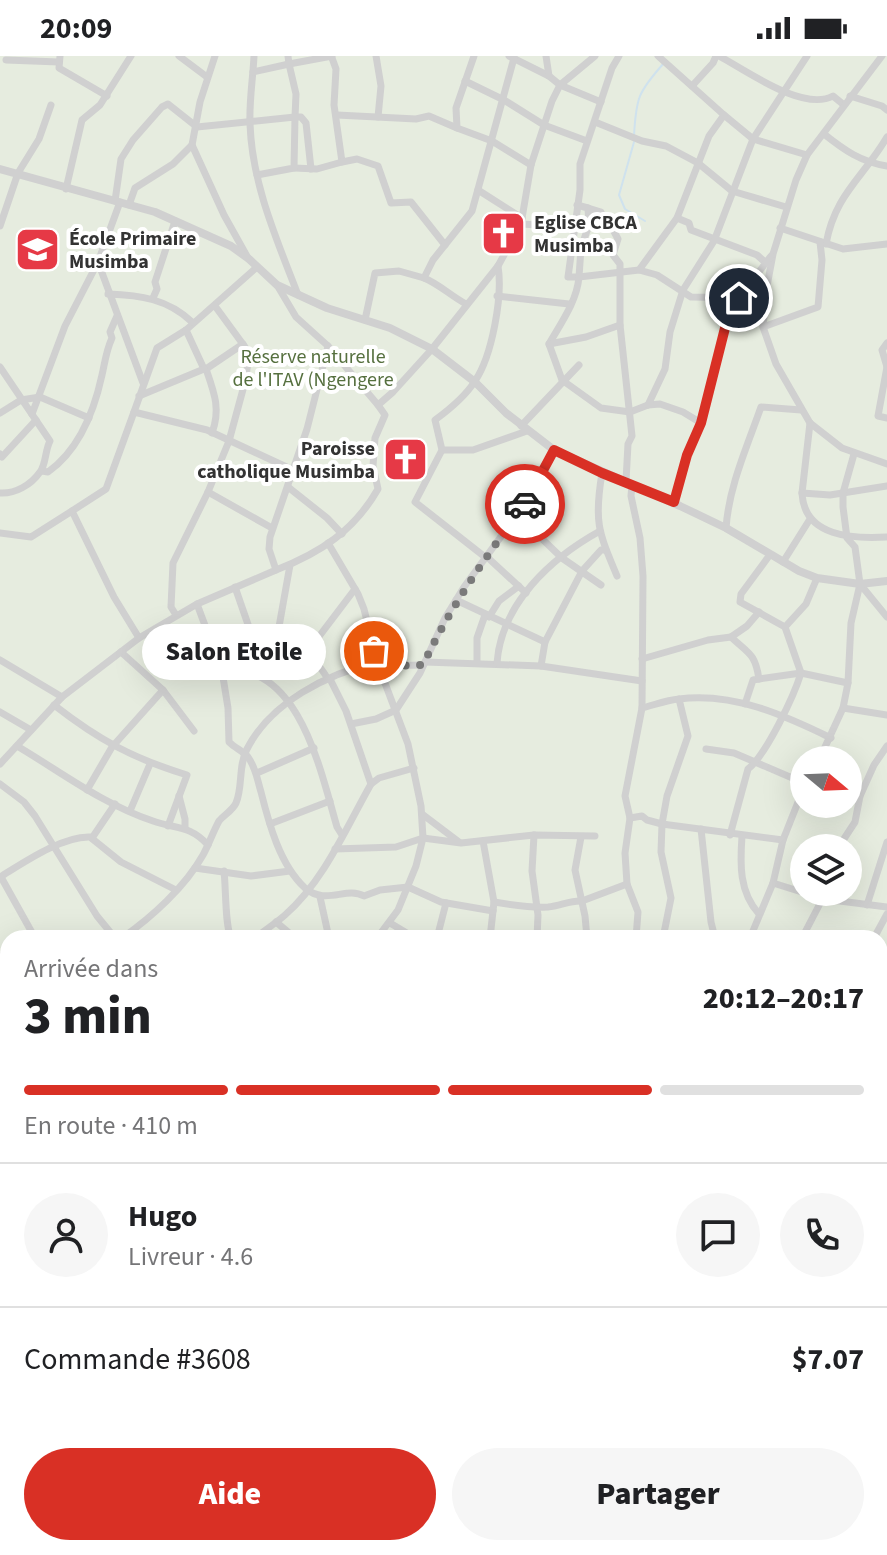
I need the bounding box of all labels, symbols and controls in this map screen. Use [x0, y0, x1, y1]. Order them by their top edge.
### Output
text: 20:09 [40, 7, 112, 50]
church icon: Eglise CBCA Musimba [479, 209, 527, 257]
place label: Eglise CBCA Musimba [534, 209, 637, 260]
school or university icon: École Primaire Musimba [14, 225, 62, 273]
place label: École Primaire Musimba [69, 225, 196, 276]
pin [705, 264, 773, 332]
icon: home [717, 276, 761, 320]
park label: Réserve naturelle de l'ITAV (Ngengere [232, 343, 394, 394]
place label: Paroisse catholique Musimba [197, 435, 375, 486]
church icon: Paroisse catholique Musimba [382, 436, 430, 484]
courier [485, 464, 565, 544]
icon: car [503, 482, 547, 526]
pin [340, 617, 408, 685]
callout: Salon Etoile [142, 623, 326, 679]
icon: bag [352, 629, 396, 673]
text: Salon Etoile [166, 633, 302, 670]
north arrow [790, 746, 862, 818]
map controls [790, 746, 862, 906]
button: layers [790, 834, 862, 906]
text: Arrivée dans [24, 950, 158, 987]
text: 20:12–20:17 [703, 977, 864, 1020]
text: 3 min [24, 980, 152, 1054]
text: En route · 410 m [24, 1107, 198, 1144]
button: person [24, 1193, 108, 1277]
button: chat [676, 1193, 760, 1277]
button: phone [780, 1193, 864, 1277]
text: Hugo [128, 1195, 197, 1238]
text: Livreur · 4.6 [128, 1238, 253, 1275]
text: Commande #3608 [24, 1338, 251, 1381]
text: $7.07 [792, 1338, 864, 1381]
button: Aide [24, 1448, 436, 1540]
button: Partager [452, 1448, 864, 1540]

